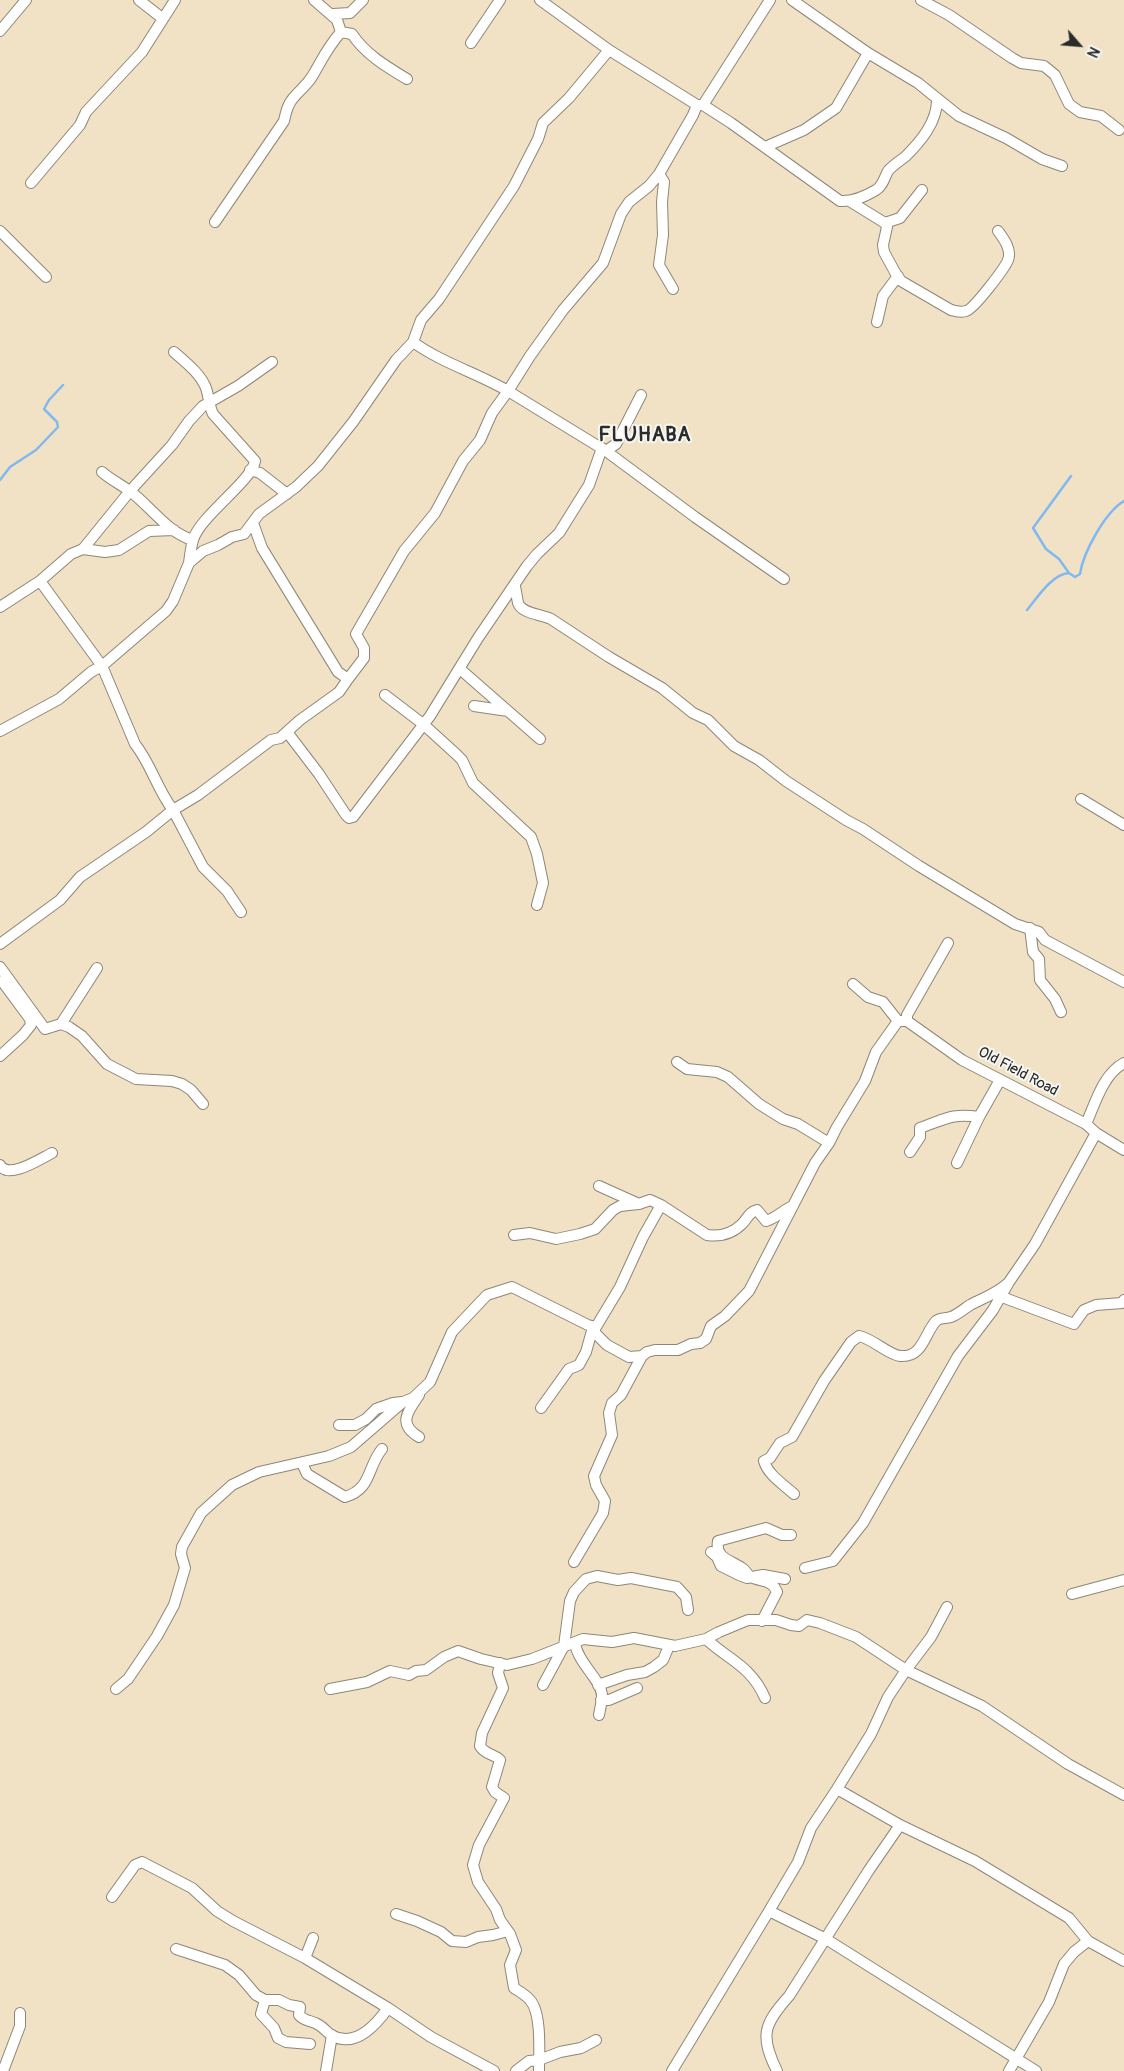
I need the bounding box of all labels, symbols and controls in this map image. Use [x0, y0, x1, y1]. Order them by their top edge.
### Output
north arrow [1054, 20, 1104, 70]
text: N [1083, 44, 1103, 60]
district label: FLUHABA [598, 424, 692, 448]
street label: Old Field Road [975, 1043, 1061, 1101]

